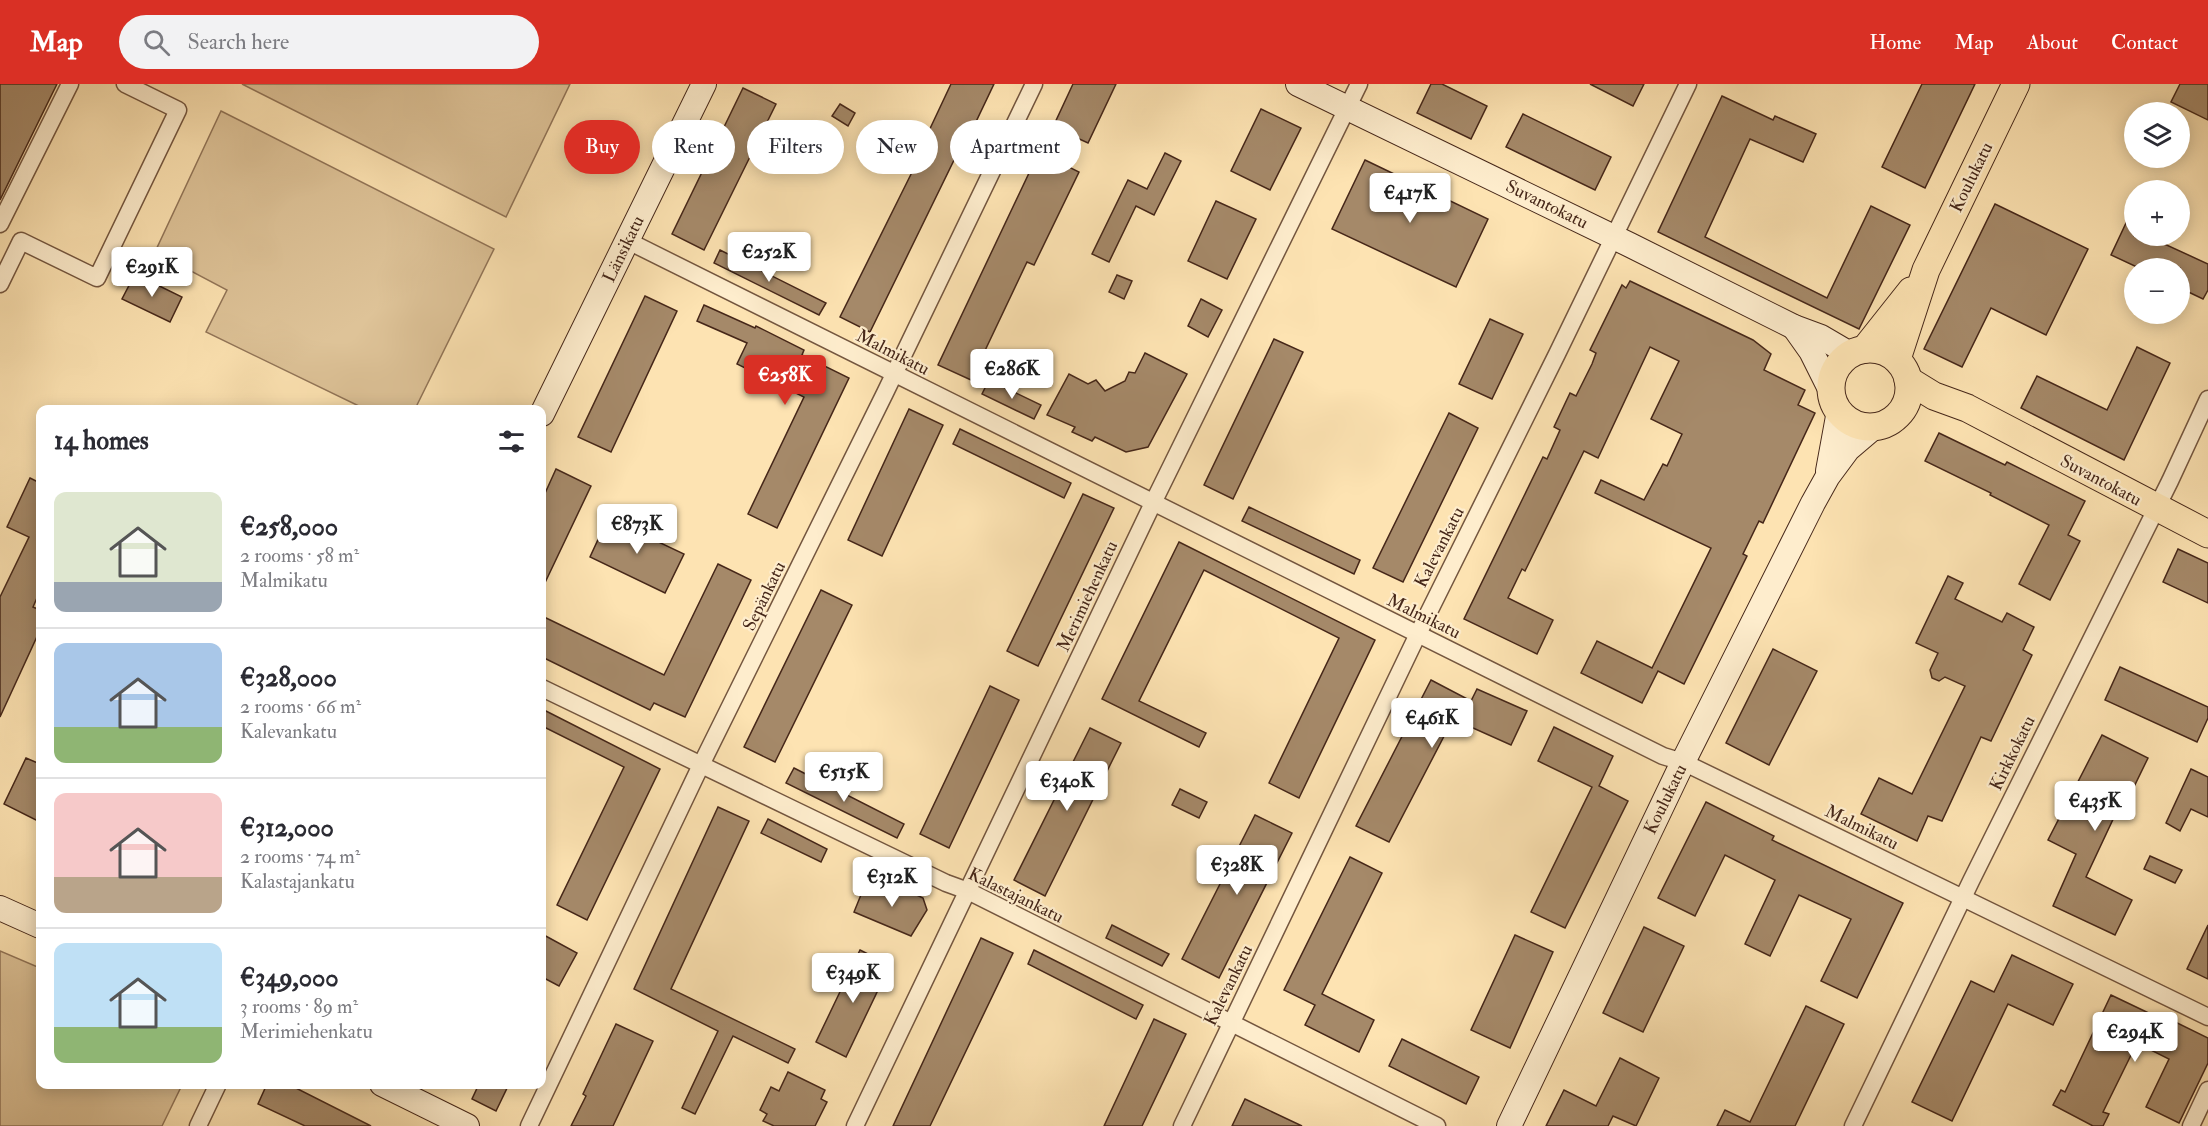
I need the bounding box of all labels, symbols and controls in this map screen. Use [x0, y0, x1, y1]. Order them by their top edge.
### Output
search box [119, 15, 539, 69]
text: Map [30, 25, 83, 60]
icon: search [140, 26, 173, 59]
text: Search here [188, 28, 289, 56]
text: Home [1869, 29, 1921, 56]
text: Map [1954, 29, 1994, 56]
text: About [2027, 29, 2078, 56]
text: Contact [2111, 29, 2178, 56]
map controls [2124, 102, 2190, 324]
button: layers [2124, 102, 2190, 168]
chip: Buy [564, 120, 640, 174]
chip: Rent [652, 120, 735, 174]
chip: Filters [747, 120, 844, 174]
chip: New [856, 120, 938, 174]
chip: Apartment [950, 120, 1081, 174]
street label: Koulukatu [1945, 138, 1998, 216]
pin: €417K [1368, 173, 1452, 224]
street label: Suvantokatu [1502, 175, 1592, 234]
text: €417K [1384, 180, 1436, 205]
button: + [2124, 180, 2190, 246]
street label: Länsikatu [597, 212, 650, 286]
pin: €252K [727, 232, 811, 283]
text: €252K [742, 239, 796, 264]
pin: €291K [110, 247, 194, 298]
text: €291K [125, 254, 179, 279]
button: − [2124, 258, 2190, 324]
street label: Malmikatu [852, 324, 933, 381]
pin: €286K [970, 349, 1054, 400]
pin: €258K [743, 355, 827, 406]
text: €286K [984, 356, 1040, 381]
text: €258K [758, 362, 812, 387]
text: 14 homes [54, 425, 149, 457]
icon: filters [495, 425, 528, 458]
street label: Suvantokatu [2056, 449, 2145, 511]
street label: Kalevankatu [1409, 503, 1470, 591]
pin: €873K [595, 504, 679, 555]
text: €258,000 [240, 511, 338, 543]
text: €873K [611, 511, 663, 536]
icon: home [102, 516, 174, 588]
street label: Merimiehenkatu [1052, 537, 1123, 655]
text: 2 rooms · 58 m² [240, 543, 359, 568]
street label: Sepänkatu [738, 558, 791, 635]
text: Malmikatu [240, 568, 328, 593]
street label: Malmikatu [1383, 589, 1464, 644]
text: €328,000 [240, 662, 337, 694]
icon: home [102, 667, 174, 739]
text: 2 rooms · 66 m² [240, 694, 361, 719]
pin: €461K [1390, 698, 1474, 749]
text: €461K [1405, 705, 1459, 730]
street label: Kirkkokatu [1984, 712, 2040, 794]
text: Kalevankatu [240, 719, 337, 744]
pin: €515K [802, 752, 886, 803]
text: €515K [819, 759, 869, 784]
street label: Koulukatu [1639, 760, 1692, 838]
pin: €340K [1025, 761, 1109, 812]
text: €340K [1040, 768, 1094, 793]
pin: €435K [2053, 781, 2137, 832]
text: €435K [2069, 788, 2121, 813]
street label: Malmikatu [1821, 800, 1902, 855]
text: €312,000 [240, 812, 334, 844]
icon: home [102, 817, 174, 889]
text: 2 rooms · 74 m² [240, 844, 361, 869]
pin: €328K [1195, 845, 1279, 896]
text: €328K [1211, 852, 1263, 877]
pin: €312K [850, 857, 934, 908]
street label: Kalastajankatu [964, 862, 1067, 928]
text: €312K [867, 864, 917, 889]
text: Kalastajankatu [240, 869, 355, 894]
street label: Kalevankatu [1199, 941, 1258, 1030]
pin: €349K [811, 953, 895, 1004]
text: €349K [826, 960, 880, 985]
text: €349,000 [240, 962, 339, 994]
icon: home [102, 967, 174, 1039]
text: 3 rooms · 89 m² [240, 994, 358, 1019]
pin: €294K [2093, 1012, 2177, 1063]
text: Merimiehenkatu [240, 1019, 373, 1044]
text: €294K [2107, 1019, 2163, 1044]

